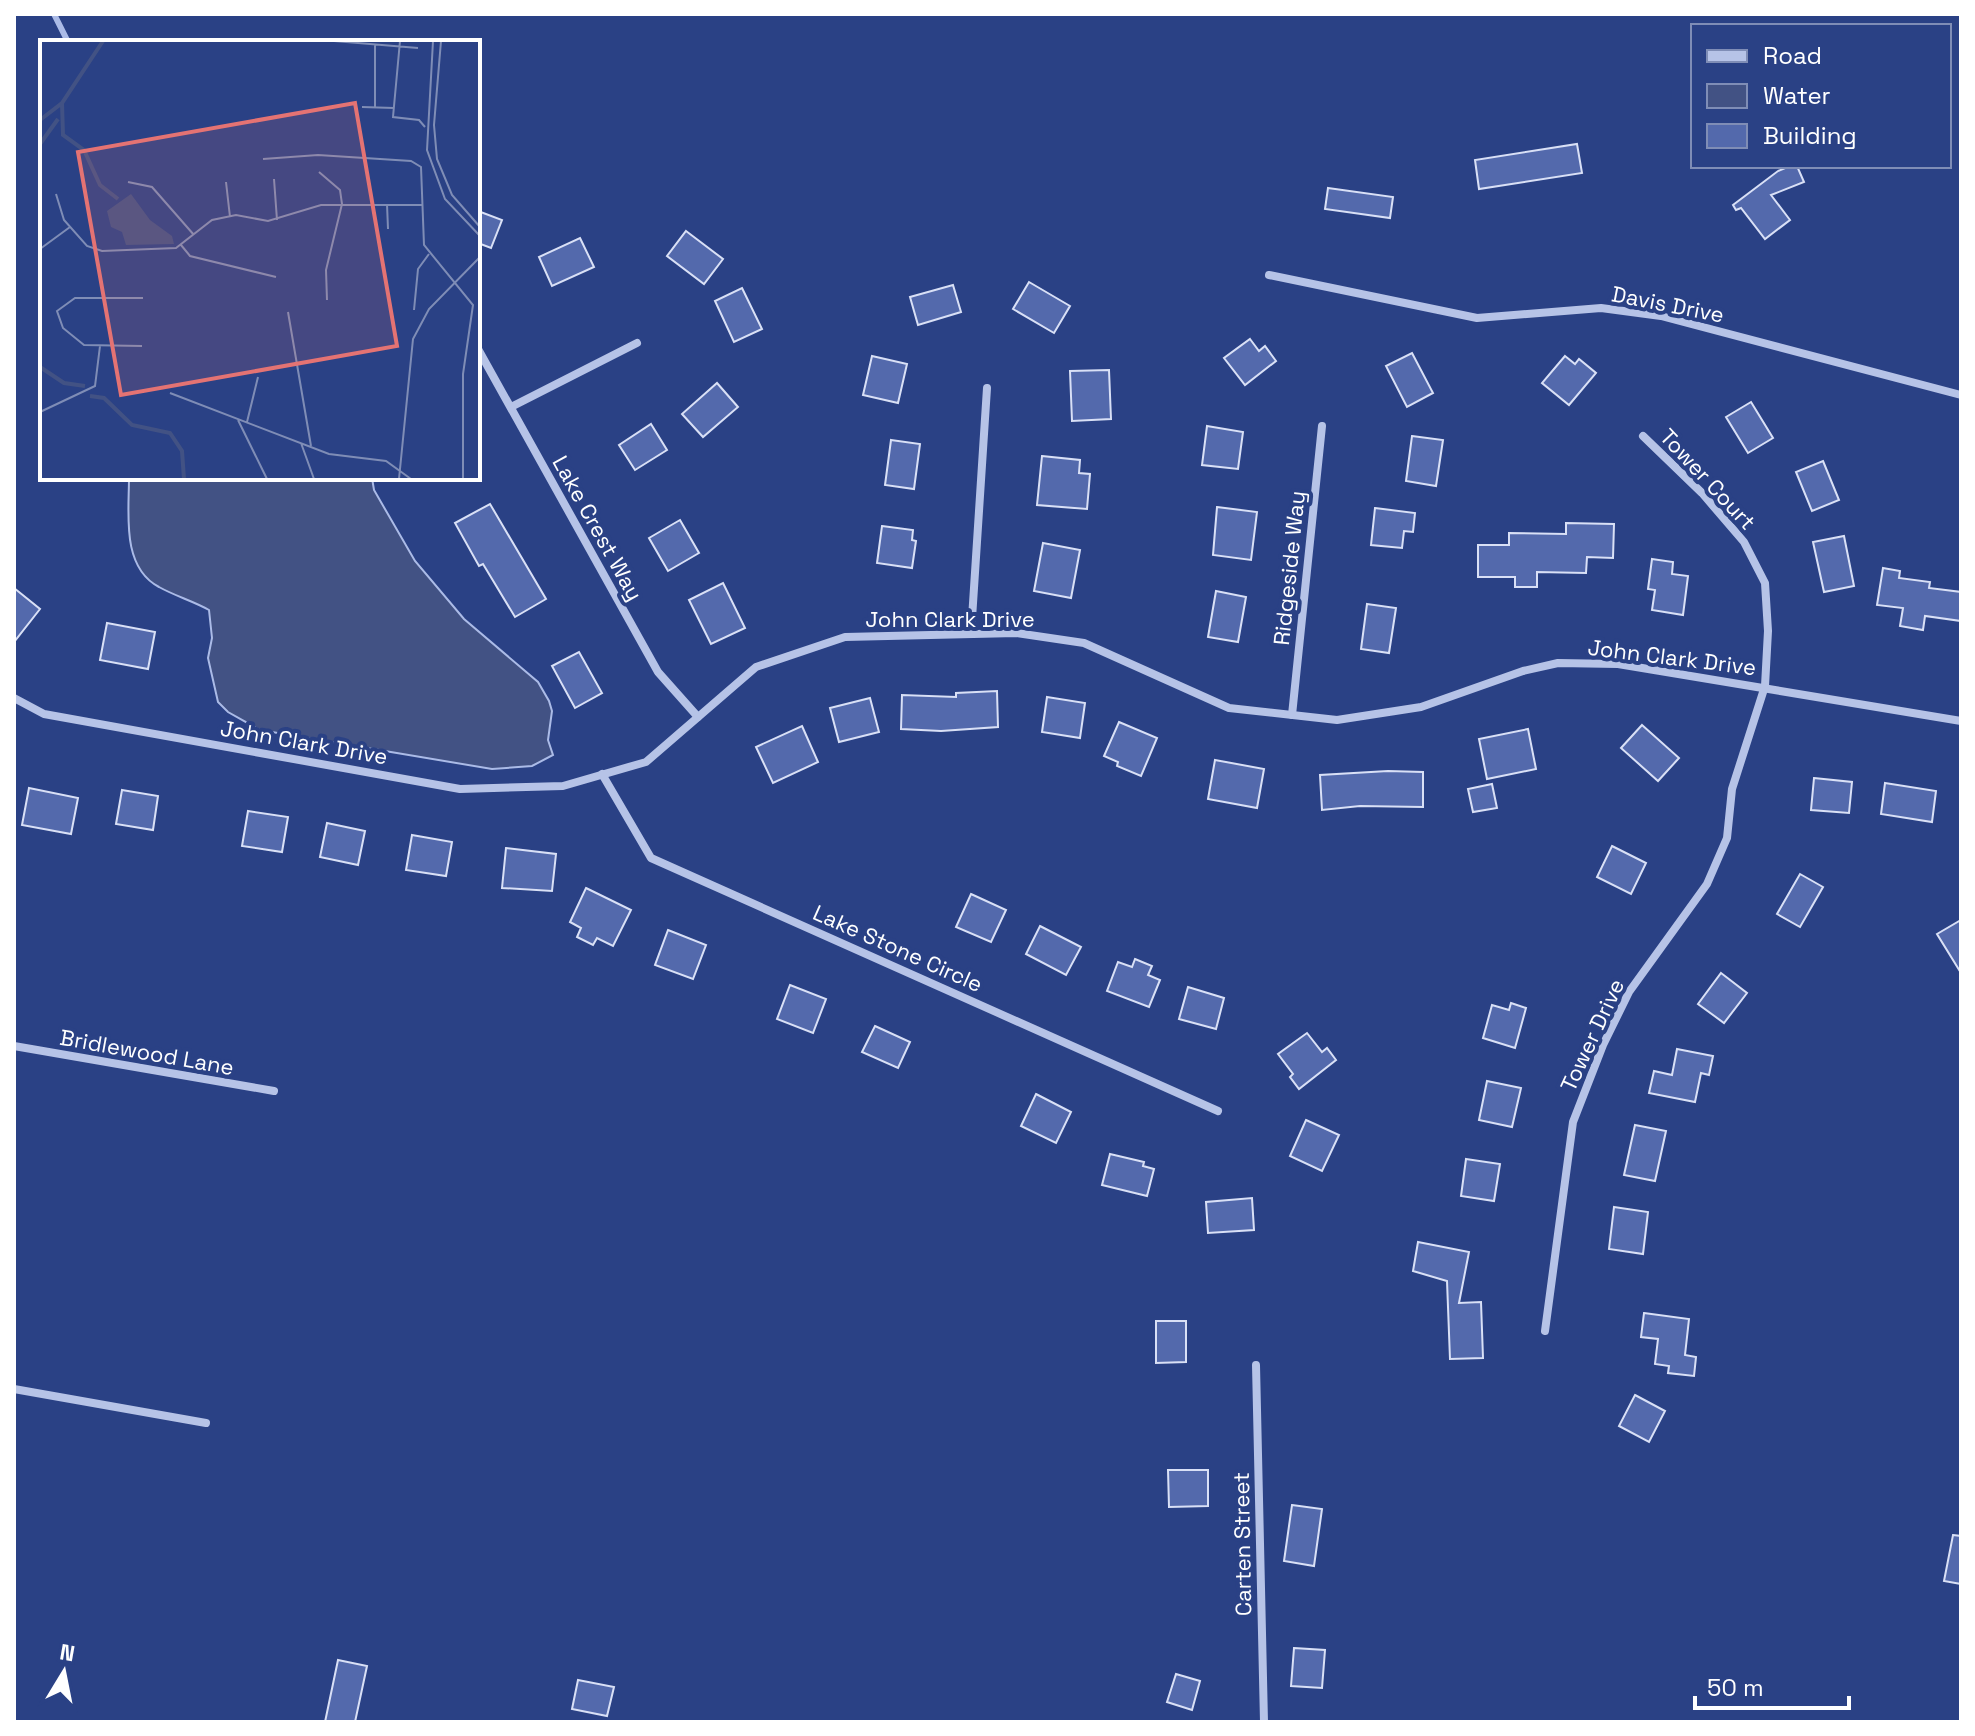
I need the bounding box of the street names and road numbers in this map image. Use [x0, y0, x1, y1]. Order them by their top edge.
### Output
street label: Davis Drive [1609, 279, 1727, 329]
street label: Tower Court [1654, 423, 1762, 535]
street label: Lake Crest Way [547, 451, 649, 605]
street label: Ridgeside Way [1267, 489, 1311, 647]
street label: John Clark Drive [865, 605, 1035, 633]
street label: John Clark Drive [1586, 633, 1758, 681]
street label: John Clark Drive [218, 714, 390, 770]
street label: Lake Stone Circle [809, 898, 987, 998]
street label: Tower Drive [1554, 974, 1630, 1096]
street label: Bridlewood Lane [58, 1023, 236, 1081]
street label: Carten Street [1227, 1472, 1257, 1616]

